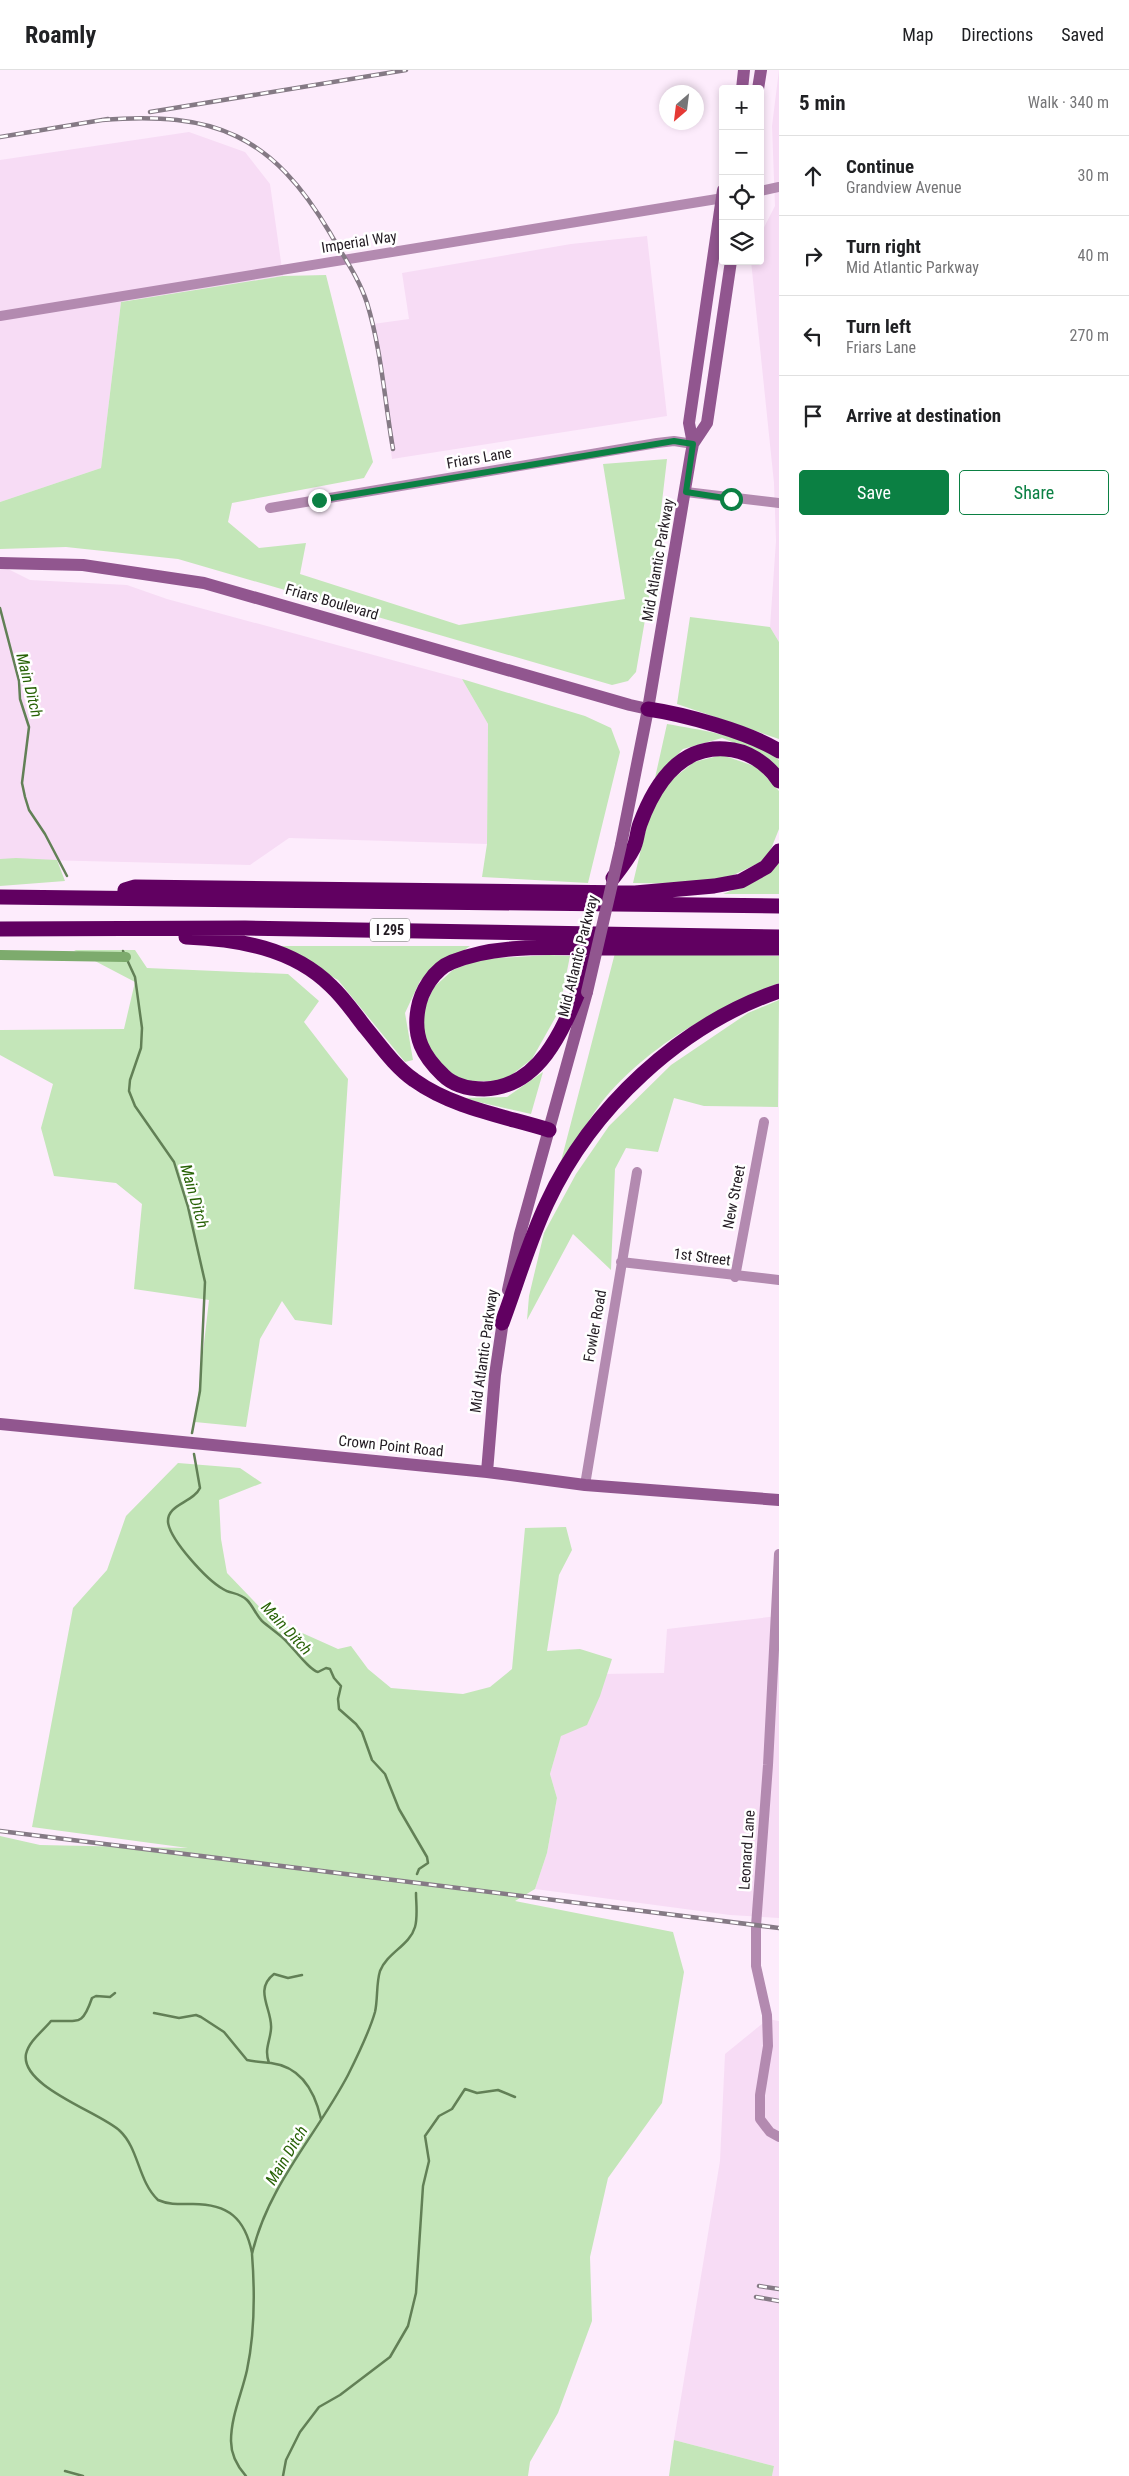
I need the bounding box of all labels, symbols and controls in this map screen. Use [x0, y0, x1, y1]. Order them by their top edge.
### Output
text: Roamly [25, 21, 96, 49]
text: Map [902, 24, 933, 45]
text: Directions [961, 24, 1033, 45]
text: Saved [1061, 24, 1104, 45]
north arrow [659, 85, 704, 130]
map controls [719, 85, 764, 265]
button: + [719, 85, 764, 130]
text: 5 min [799, 91, 846, 115]
text: Walk · 340 m [1028, 93, 1109, 112]
button: − [719, 130, 764, 175]
text: Continue [846, 155, 914, 178]
icon: ahead [799, 162, 827, 190]
text: 30 m [1077, 166, 1109, 185]
button: locate [719, 175, 764, 220]
text: Grandview Avenue [846, 178, 962, 197]
button: layers [719, 220, 764, 265]
street label: Imperial Way [320, 227, 398, 257]
text: Turn right [846, 235, 921, 258]
icon: right [799, 242, 827, 270]
text: 40 m [1077, 246, 1109, 265]
text: Mid Atlantic Parkway [846, 258, 979, 277]
text: Turn left [846, 315, 911, 338]
icon: left [799, 322, 827, 350]
text: 270 m [1070, 326, 1109, 345]
text: Friars Lane [846, 338, 916, 357]
icon: arrive [799, 402, 827, 430]
text: Arrive at destination [846, 404, 1001, 427]
street label: Friars Lane [445, 443, 513, 473]
button: Save [799, 470, 949, 515]
button: Share [959, 470, 1109, 515]
route start [720, 488, 743, 511]
route end [308, 489, 331, 512]
street label: Mid Atlantic Parkway [638, 497, 678, 623]
street label: Friars Boulevard [283, 580, 381, 624]
water label: Main Ditch [12, 651, 47, 719]
street label: Mid Atlantic Parkway [554, 893, 602, 1019]
road number: I 295 [370, 918, 410, 942]
water label: Main Ditch [176, 1162, 213, 1230]
street label: New Street [719, 1164, 749, 1230]
street label: 1st Street [672, 1245, 732, 1269]
street label: Mid Atlantic Parkway [466, 1288, 502, 1414]
street label: Fowler Road [580, 1289, 610, 1363]
street label: Crown Point Road [338, 1432, 444, 1460]
water label: Main Ditch [257, 1598, 316, 1659]
street label: Leonard Lane [735, 1809, 759, 1891]
water label: Main Ditch [261, 2122, 311, 2188]

